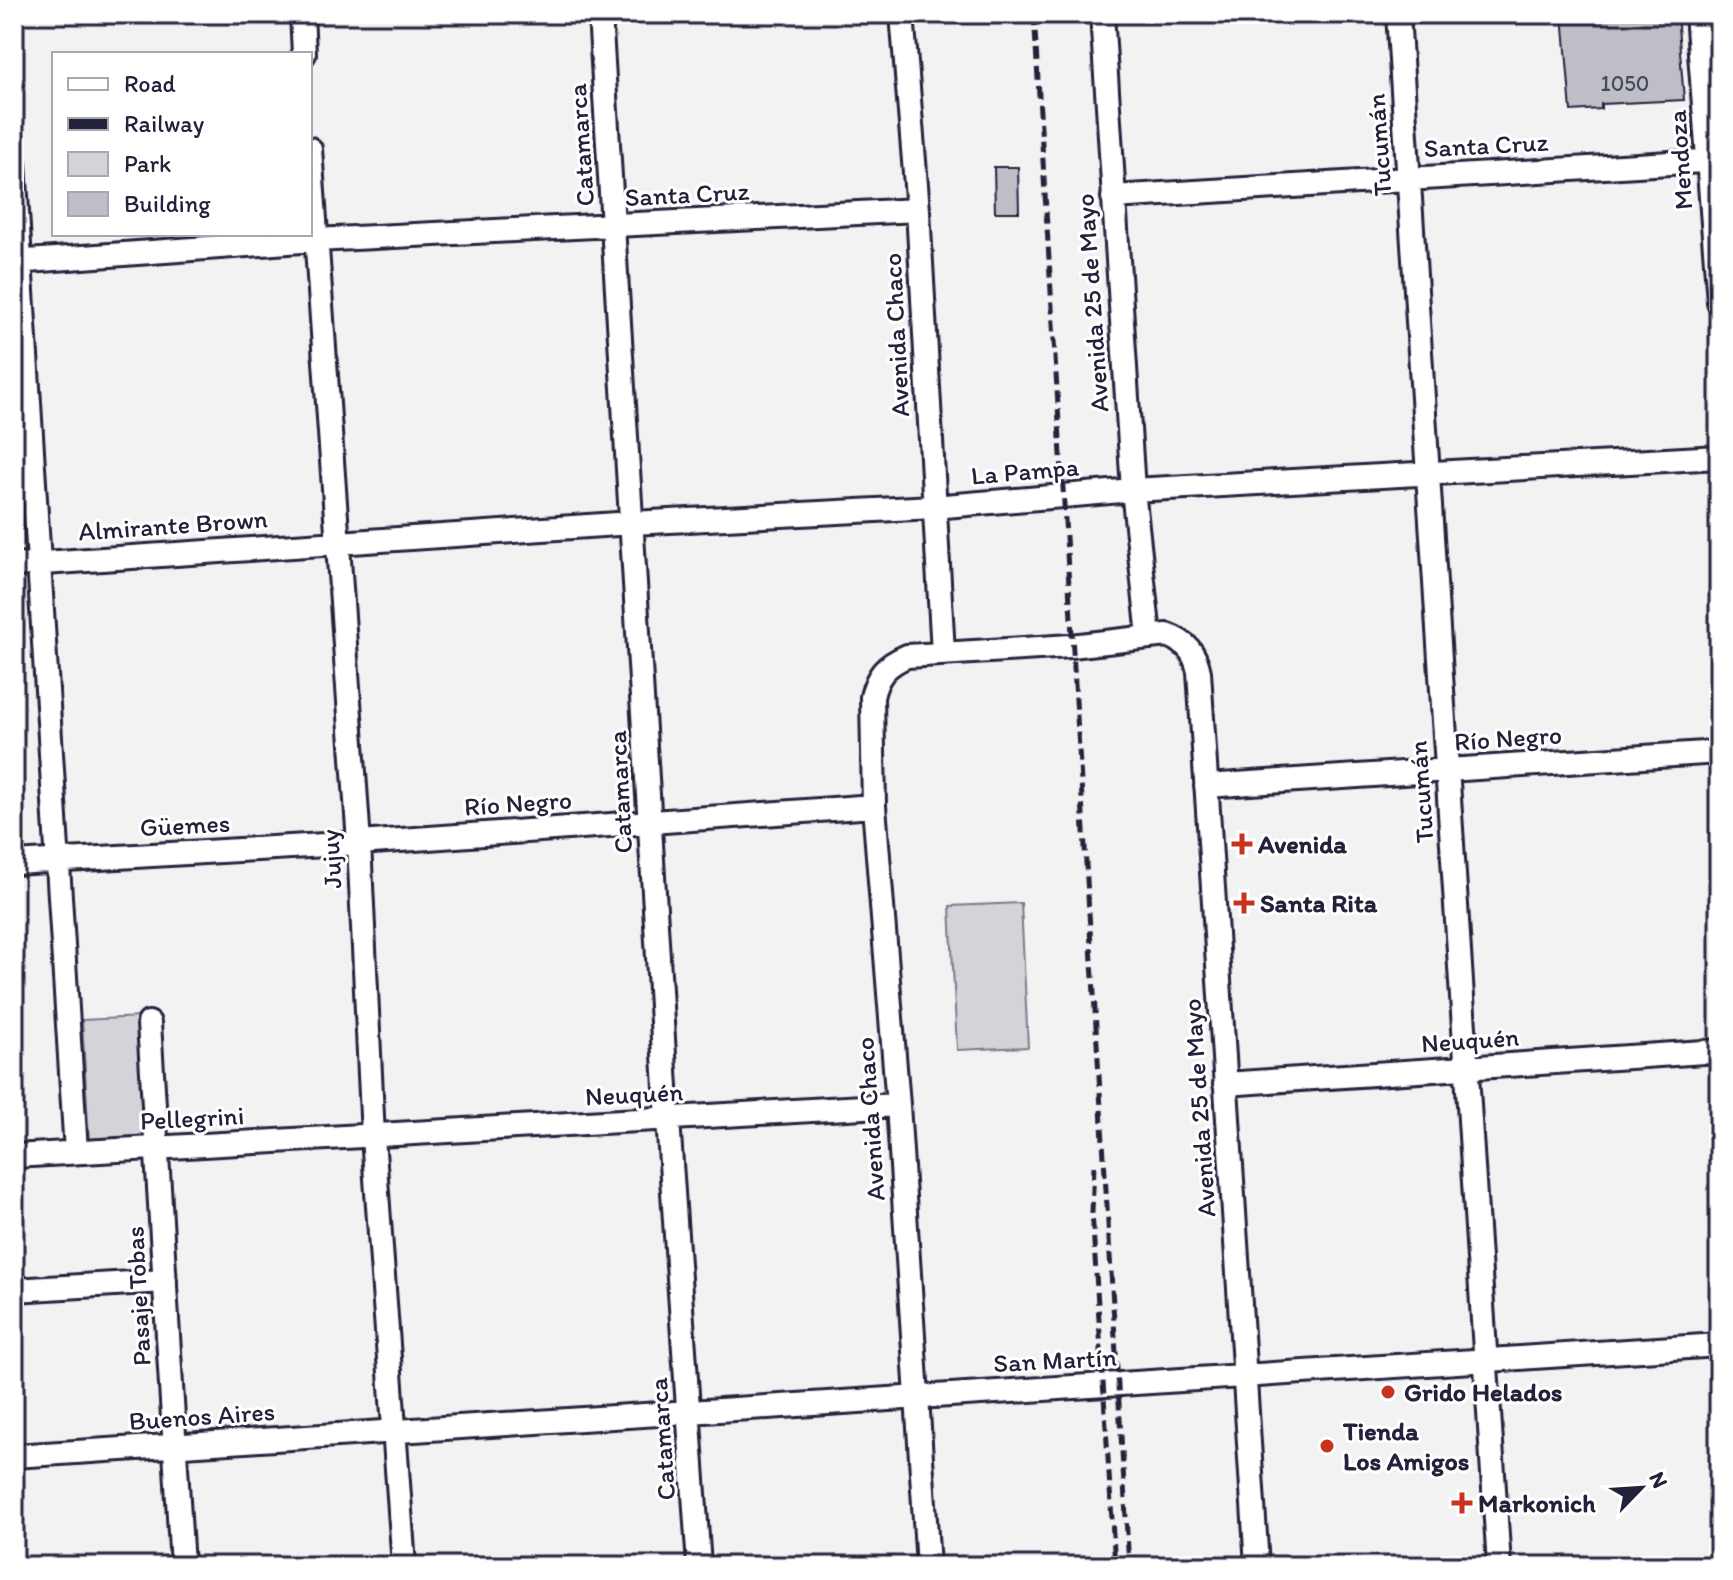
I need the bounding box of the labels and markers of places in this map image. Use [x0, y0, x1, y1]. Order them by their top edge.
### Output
place label: Avenida [1257, 828, 1347, 860]
marker: Avenida [1233, 835, 1251, 853]
place label: Santa Rita [1260, 887, 1378, 919]
marker: Santa Rita [1235, 894, 1253, 912]
place label: Grido Helados [1404, 1376, 1562, 1408]
marker: Grido Helados [1379, 1383, 1397, 1401]
place label: Tienda Los Amigos [1342, 1415, 1469, 1477]
marker: Tienda Los Amigos [1318, 1437, 1336, 1455]
place label: Markonich [1478, 1487, 1596, 1519]
marker: Markonich [1453, 1494, 1471, 1512]

